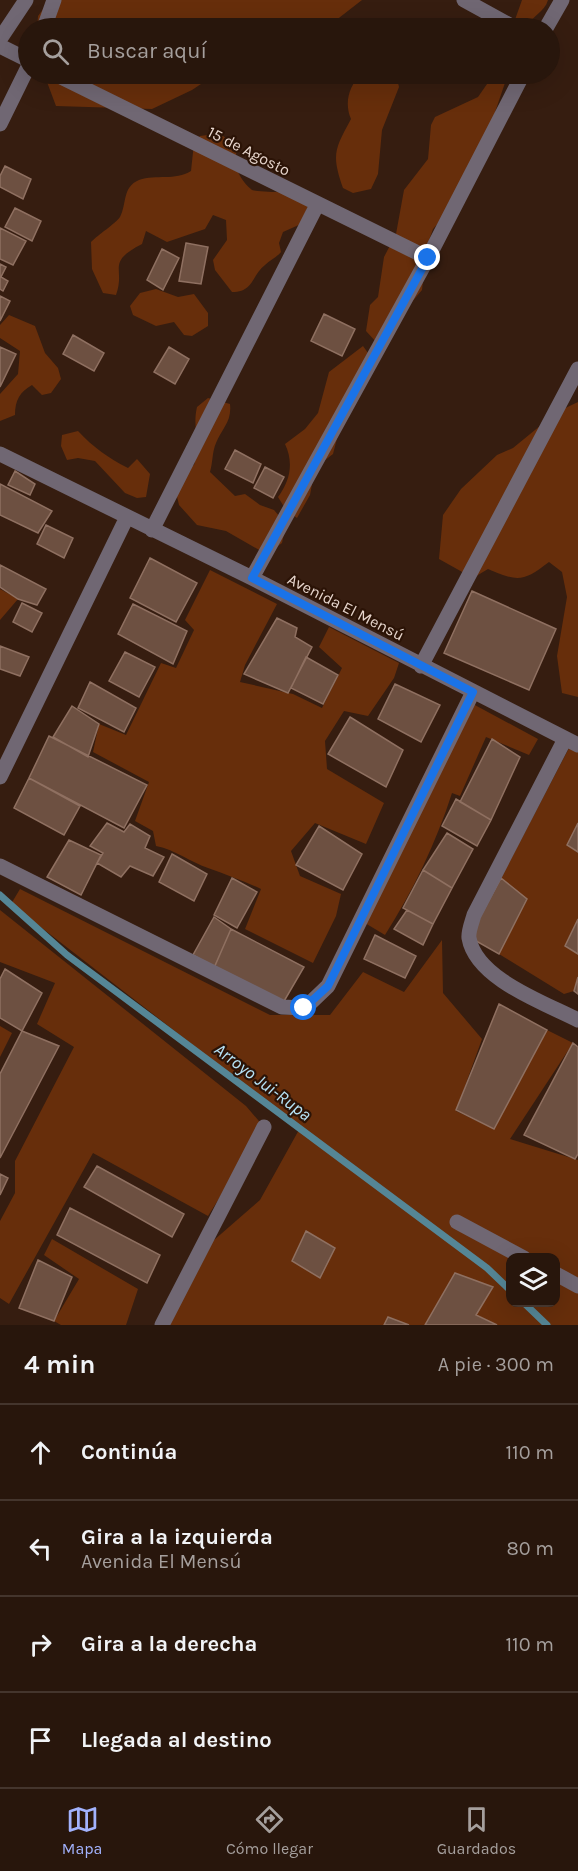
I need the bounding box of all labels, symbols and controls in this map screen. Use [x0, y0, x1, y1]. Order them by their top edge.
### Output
search box [18, 18, 560, 84]
icon: search [39, 35, 72, 68]
text: Buscar aquí [87, 38, 207, 64]
street label: 15 de Agosto [205, 122, 293, 180]
route end [414, 244, 440, 270]
street label: Avenida El Mensú [284, 569, 408, 645]
route start [290, 994, 316, 1020]
water label: Arroyo Jui-Rupa [210, 1038, 316, 1126]
map controls [506, 1253, 560, 1307]
button: layers [506, 1253, 560, 1307]
text: 4 min [24, 1349, 95, 1380]
text: A pie · 300 m [438, 1353, 554, 1376]
icon: ahead [24, 1436, 57, 1469]
text: Continúa [81, 1439, 177, 1465]
text: 110 m [505, 1441, 554, 1464]
text: Gira a la izquierda [81, 1524, 273, 1550]
icon: left [24, 1532, 57, 1565]
text: 80 m [506, 1537, 554, 1560]
text: Avenida El Mensú [81, 1550, 242, 1573]
icon: right [24, 1628, 57, 1661]
text: Gira a la derecha [81, 1631, 257, 1657]
text: 110 m [505, 1633, 554, 1656]
icon: arrive [24, 1724, 57, 1757]
text: Llegada al destino [81, 1727, 272, 1753]
tab: Mapa [62, 1803, 102, 1858]
tab: Cómo llegar [226, 1803, 313, 1858]
tab: Guardados [437, 1803, 516, 1858]

